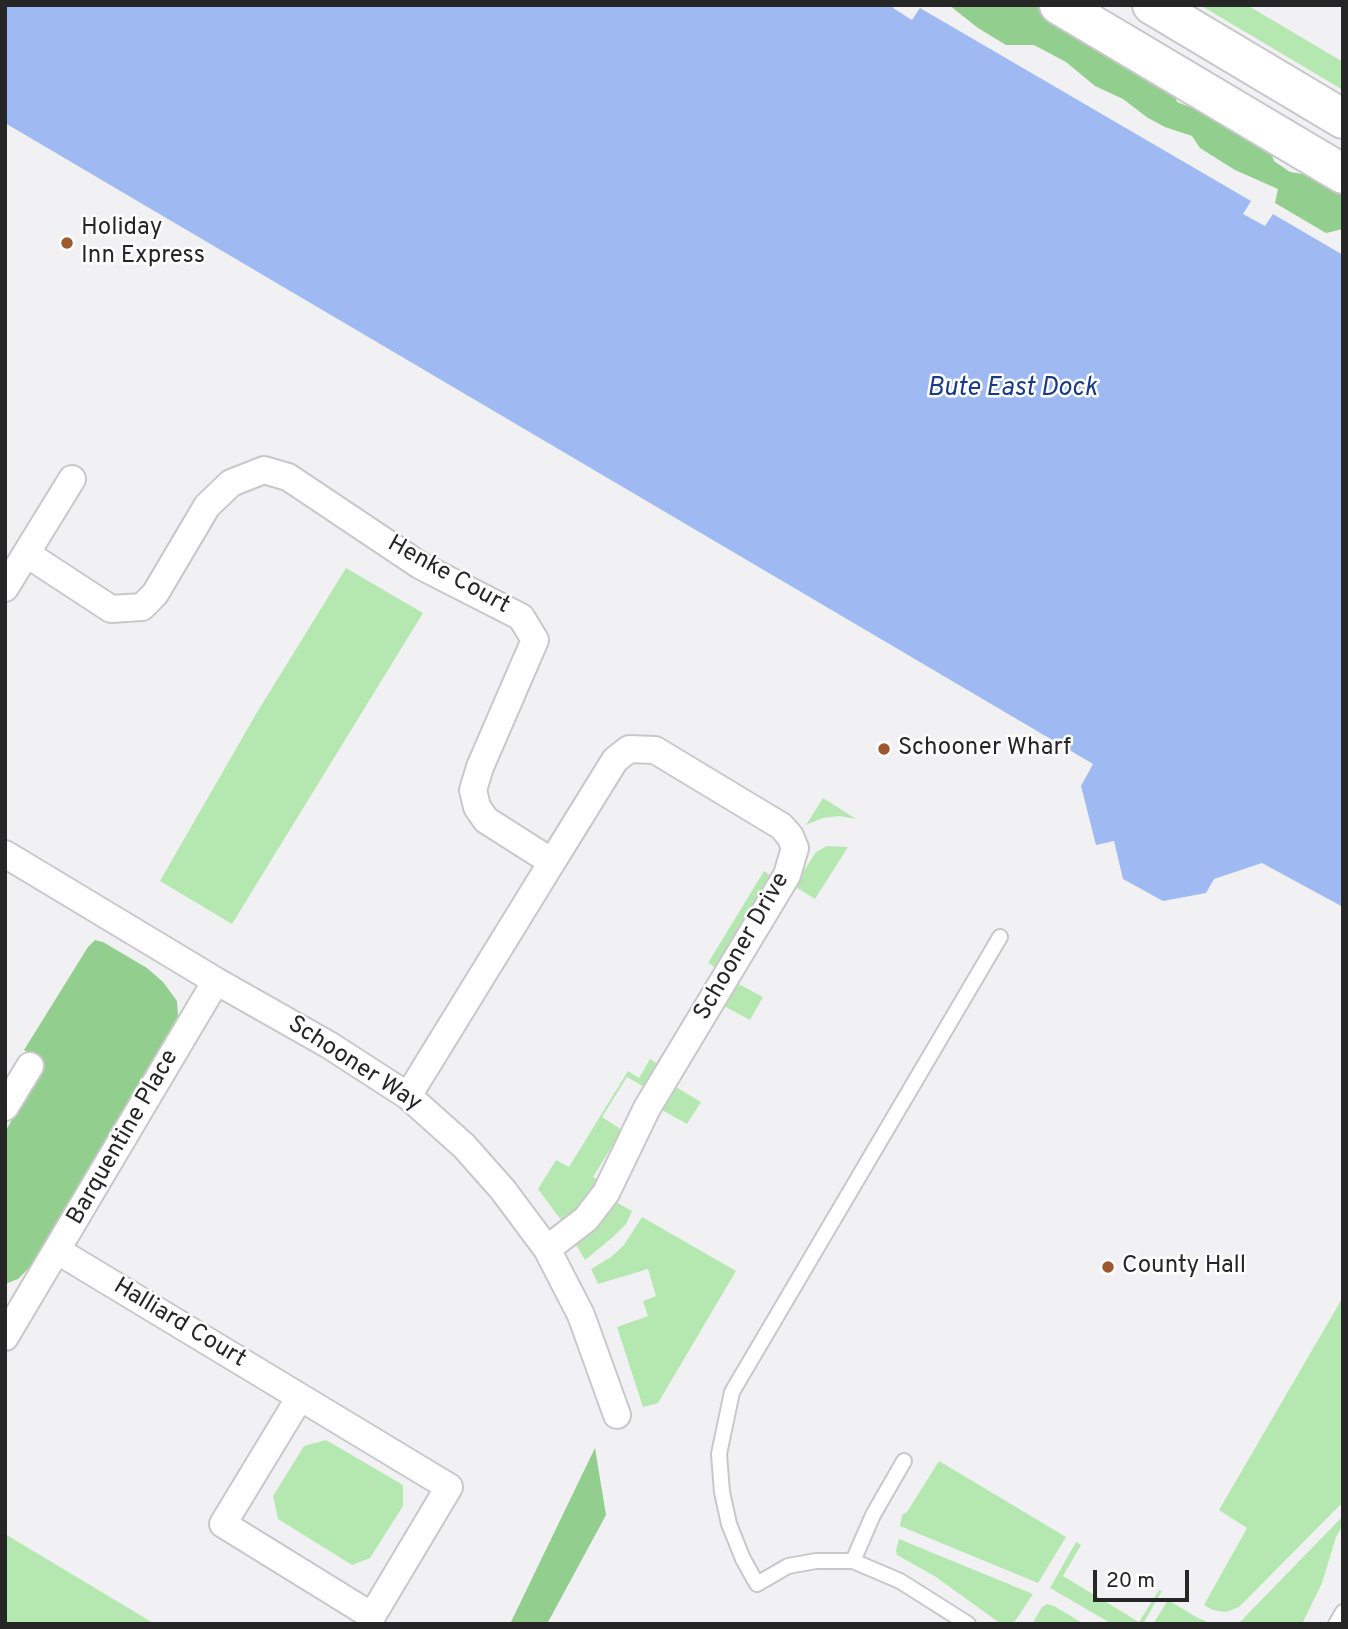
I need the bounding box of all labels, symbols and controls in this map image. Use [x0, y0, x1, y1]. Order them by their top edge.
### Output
place label: Holiday Inn Express [81, 215, 205, 271]
marker: Holiday Inn Express [59, 235, 75, 251]
water label: Bute East Dock [927, 374, 1097, 406]
street label: Henke Court [382, 531, 514, 621]
place label: Schooner Wharf [898, 735, 1071, 763]
marker: Schooner Wharf [876, 741, 892, 757]
street label: Schooner Drive [689, 868, 797, 1026]
street label: Schooner Way [282, 1011, 426, 1119]
street label: Barquentine Place [62, 1045, 186, 1231]
place label: County Hall [1122, 1253, 1246, 1281]
marker: County Hall [1100, 1259, 1116, 1275]
street label: Halliard Court [107, 1273, 251, 1375]
scale bar [1096, 1556, 1192, 1600]
text: 20 m [1106, 1568, 1155, 1595]

